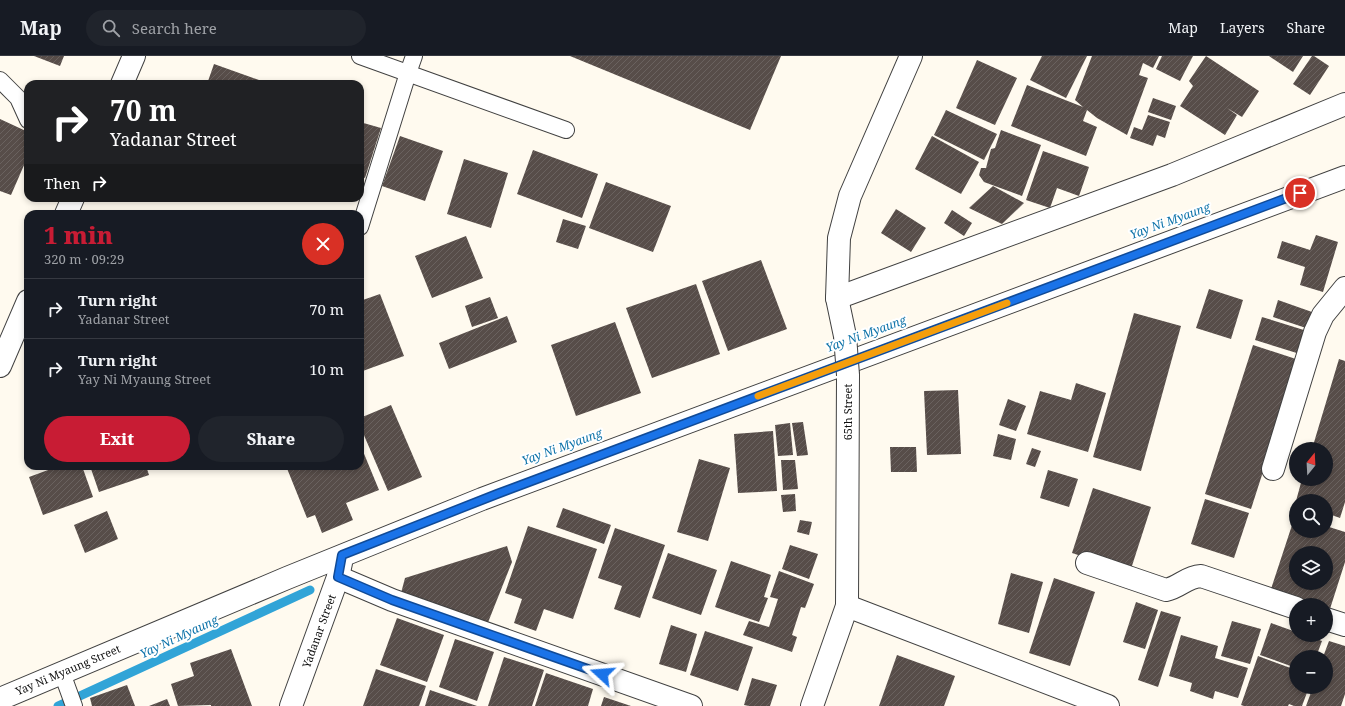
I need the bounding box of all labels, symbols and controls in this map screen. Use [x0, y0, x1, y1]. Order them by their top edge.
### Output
search box [86, 10, 366, 46]
text: Map [20, 15, 62, 41]
icon: search [100, 17, 122, 39]
text: Search here [132, 18, 217, 38]
text: Map [1168, 18, 1198, 37]
text: Layers [1220, 18, 1265, 37]
text: Share [1287, 18, 1325, 37]
text: 70 m [110, 91, 177, 129]
icon: right [44, 96, 96, 148]
text: Yadanar Street [110, 127, 237, 151]
icon: right [88, 172, 110, 194]
text: Then [44, 173, 80, 193]
pin [1283, 176, 1317, 210]
icon: arrive [1289, 182, 1311, 204]
water label: Yay Ni Myaung [1127, 198, 1214, 243]
text: 1 min [44, 218, 113, 251]
button: close [302, 223, 344, 265]
text: 320 m · 09:29 [44, 250, 124, 268]
text: Turn right [78, 290, 157, 310]
icon: right [44, 298, 66, 320]
text: 70 m [309, 299, 344, 319]
text: Yadanar Street [78, 310, 169, 328]
water label: Yay Ni Myaung [823, 311, 910, 356]
text: Turn right [78, 350, 157, 370]
icon: right [44, 358, 66, 380]
text: 10 m [309, 359, 344, 379]
text: Yay Ni Myaung Street [78, 370, 211, 388]
street label: 65th Street [840, 384, 855, 440]
button: Exit [44, 416, 190, 462]
button: Share [198, 416, 344, 462]
water label: Yay Ni Myaung [519, 424, 606, 469]
north arrow [1289, 442, 1333, 486]
map controls [1289, 442, 1333, 694]
button: search [1289, 494, 1333, 538]
button: layers [1289, 546, 1333, 590]
street label: Yadanar Street [298, 592, 339, 671]
button: + [1289, 598, 1333, 642]
water label: Yay Ni Myaung [137, 610, 222, 662]
street label: Yay Ni Myaung Street [12, 641, 123, 699]
button: − [1289, 650, 1333, 694]
position arrow [581, 653, 623, 695]

